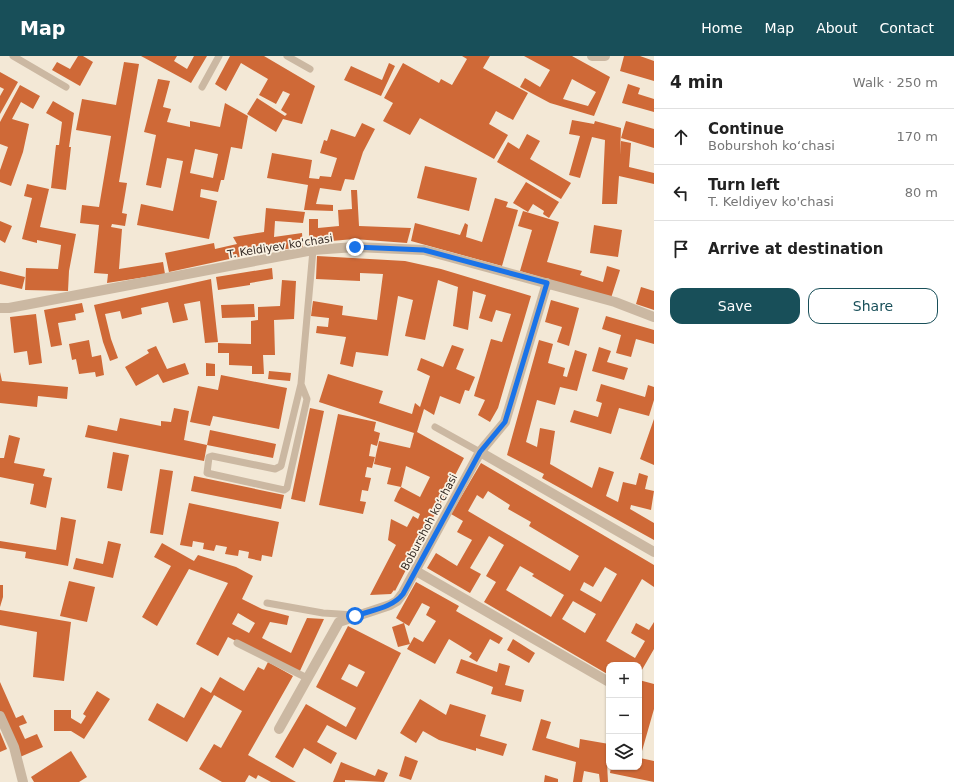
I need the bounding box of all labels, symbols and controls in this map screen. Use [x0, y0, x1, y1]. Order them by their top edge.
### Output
text: Map [20, 17, 65, 39]
text: Home [701, 20, 743, 36]
text: Map [765, 20, 794, 36]
text: About [816, 20, 858, 36]
text: Contact [880, 20, 934, 36]
text: 4 min [670, 72, 723, 92]
text: Walk · 250 m [853, 75, 938, 90]
text: Continue [708, 120, 784, 138]
icon: ahead [670, 126, 692, 148]
text: 170 m [896, 129, 938, 144]
text: Boburshoh koʻchasi [708, 138, 835, 153]
text: Turn left [708, 176, 780, 194]
icon: left [670, 182, 692, 204]
text: 80 m [905, 185, 938, 200]
text: T. Keldiyev ko'chasi [708, 194, 834, 209]
street label: T. Keldiyev ko'chasi [225, 232, 334, 261]
route end [346, 238, 364, 256]
icon: arrive [670, 238, 692, 260]
text: Arrive at destination [708, 240, 883, 258]
button: Save [670, 288, 800, 324]
button: Share [808, 288, 938, 324]
street label: Boburshoh koʻchasi [398, 472, 460, 573]
route start [346, 607, 364, 625]
map controls [606, 662, 642, 770]
button: + [606, 662, 642, 698]
button: − [606, 698, 642, 734]
button: layers [606, 734, 642, 770]

